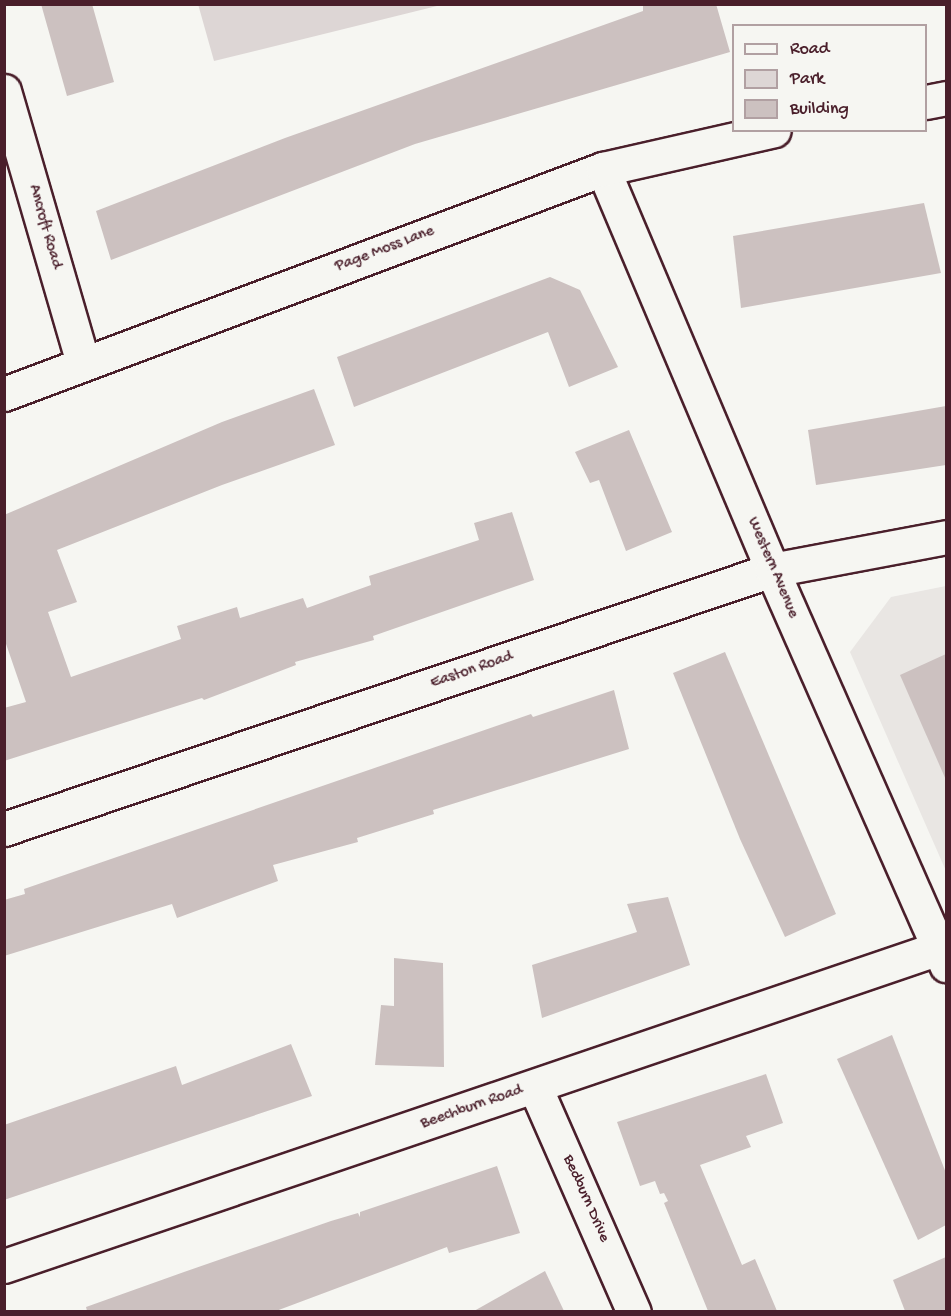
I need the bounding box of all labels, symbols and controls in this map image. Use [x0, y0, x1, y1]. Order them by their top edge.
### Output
legend [732, 24, 927, 132]
text: Road [790, 39, 829, 60]
text: Park [790, 69, 824, 90]
text: Building [790, 99, 849, 120]
street label: Ancroft Road [23, 183, 65, 271]
street label: Page Moss Lane [333, 222, 437, 278]
street label: Western Avenue [742, 515, 802, 621]
street label: Easton Road [428, 648, 516, 694]
street label: Beechburn Road [418, 1082, 526, 1134]
street label: Bedburn Drive [557, 1152, 613, 1246]

